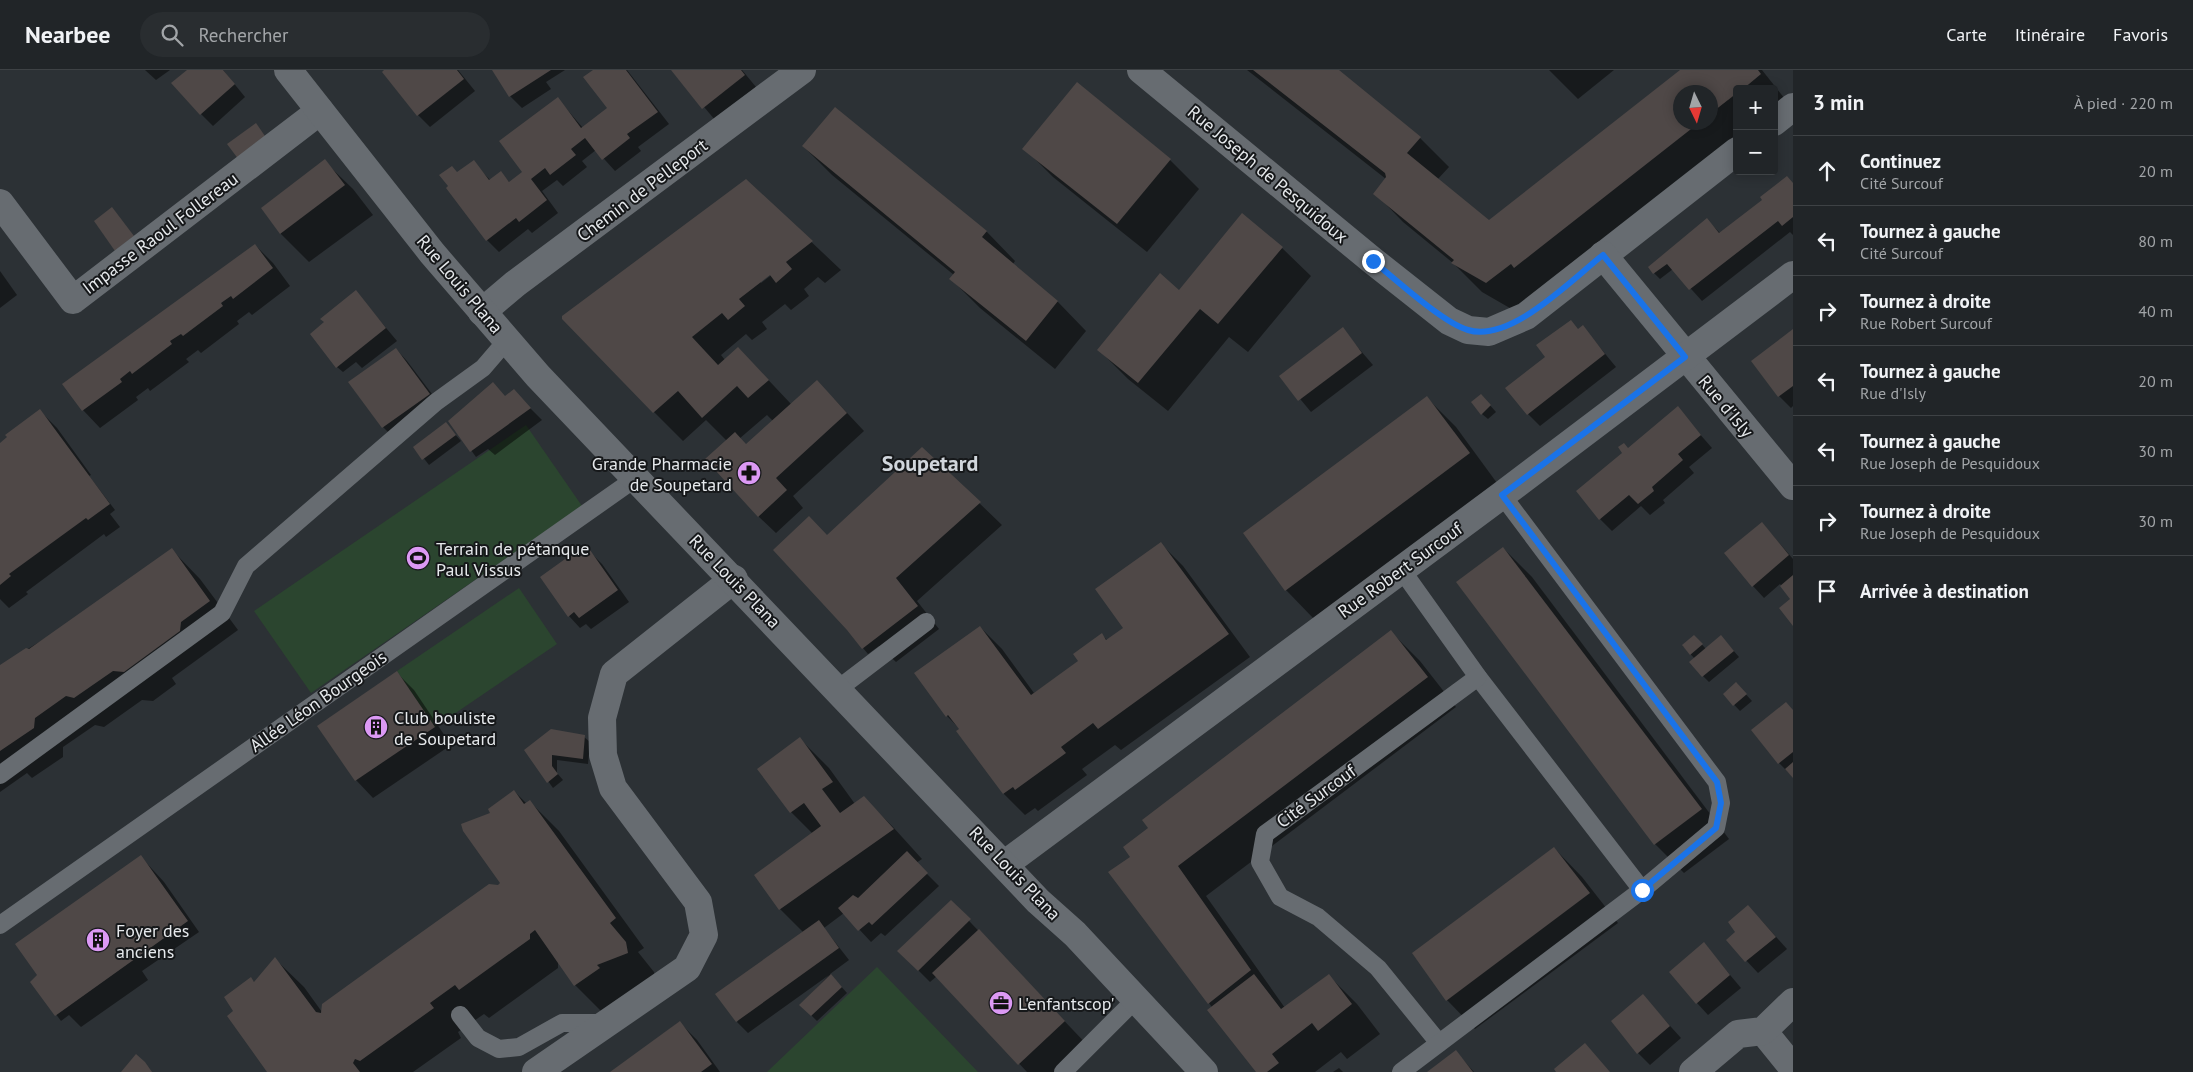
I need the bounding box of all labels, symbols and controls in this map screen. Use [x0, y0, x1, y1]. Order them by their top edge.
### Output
search box [140, 12, 490, 57]
text: Nearbee [25, 19, 110, 50]
icon: search [158, 21, 186, 49]
text: Rechercher [198, 23, 288, 47]
text: Carte [1946, 23, 1987, 46]
text: Itinéraire [2015, 23, 2085, 46]
text: Favoris [2113, 23, 2168, 46]
north arrow [1673, 85, 1718, 130]
map controls [1733, 85, 1778, 175]
button: + [1733, 85, 1778, 130]
text: 3 min [1813, 89, 1864, 116]
text: À pied · 220 m [2074, 93, 2173, 113]
street label: Rue Joseph de Pesquidoux [1183, 100, 1353, 248]
button: − [1733, 130, 1778, 175]
street label: Chemin de Pelleport [572, 133, 712, 247]
text: Continuez [1860, 149, 1941, 173]
icon: ahead [1813, 157, 1841, 185]
text: 20 m [2138, 161, 2173, 181]
street label: Impasse Raoul Follereau [78, 167, 242, 299]
text: Cité Surcouf [1860, 173, 1943, 193]
text: Tournez à gauche [1860, 219, 2001, 243]
icon: left [1813, 227, 1841, 255]
street label: Rue Louis Plana [412, 230, 508, 338]
text: 80 m [2138, 231, 2173, 251]
text: Cité Surcouf [1860, 243, 1943, 263]
route end [1362, 250, 1385, 273]
text: Tournez à droite [1860, 289, 1991, 313]
icon: right [1813, 297, 1841, 325]
text: 40 m [2138, 301, 2173, 321]
text: Rue Robert Surcouf [1860, 313, 1992, 333]
text: Tournez à gauche [1860, 359, 2001, 383]
icon: left [1813, 367, 1841, 395]
street label: Rue d'Isly [1693, 370, 1759, 442]
text: 20 m [2138, 371, 2173, 391]
text: Rue d'Isly [1860, 383, 1926, 403]
text: Tournez à gauche [1860, 429, 2001, 453]
icon: left [1813, 437, 1841, 465]
text: 30 m [2138, 441, 2173, 461]
district label: Soupetard [882, 449, 978, 477]
place label: Grande Pharmacie de Soupetard [592, 452, 732, 496]
text: Rue Joseph de Pesquidoux [1860, 453, 2040, 473]
pharmacy icon: Grande Pharmacie de Soupetard [736, 460, 762, 486]
text: Tournez à droite [1860, 499, 1991, 523]
icon: right [1813, 507, 1841, 535]
text: 30 m [2138, 511, 2173, 531]
street label: Rue Robert Surcouf [1333, 516, 1468, 623]
text: Rue Joseph de Pesquidoux [1860, 523, 2040, 543]
street label: Rue Louis Plana [684, 529, 786, 633]
place label: Terrain de pétanque Paul Vissus [436, 537, 589, 581]
sports icon: Terrain de pétanque Paul Vissus [405, 545, 431, 571]
icon: arrive [1813, 577, 1841, 605]
text: Arrivée à destination [1860, 579, 2029, 603]
street label: Allée Léon Bourgeois [245, 645, 391, 757]
place label: Club bouliste de Soupetard [394, 706, 496, 750]
building icon: Club bouliste de Soupetard [363, 714, 389, 740]
street label: Cité Surcouf [1272, 759, 1361, 833]
street label: Rue Louis Plana [964, 821, 1066, 925]
route start [1631, 879, 1654, 902]
place label: Foyer des anciens [116, 919, 189, 963]
building icon: Foyer des anciens [85, 927, 111, 953]
office icon: L'enfantscop' [988, 990, 1014, 1016]
place label: L'enfantscop' [1018, 992, 1115, 1015]

